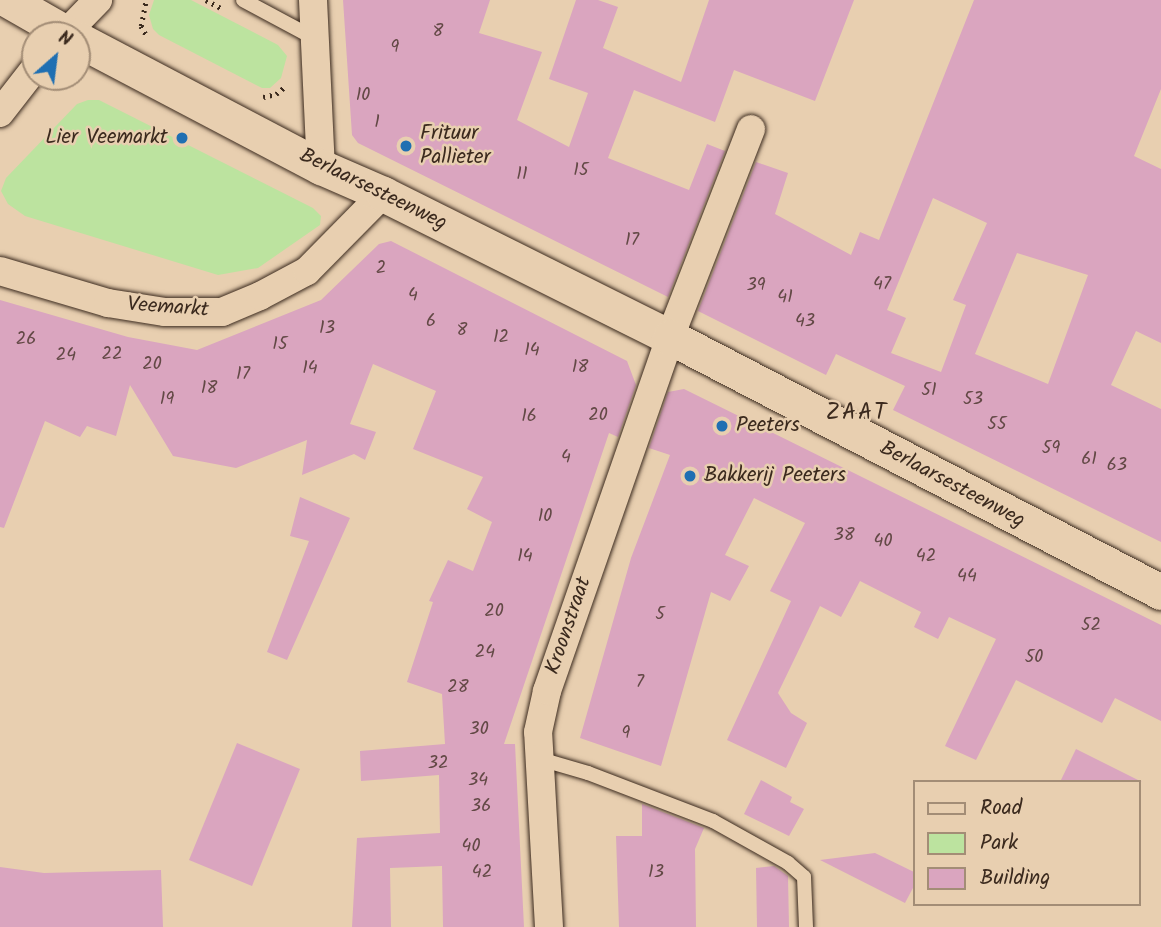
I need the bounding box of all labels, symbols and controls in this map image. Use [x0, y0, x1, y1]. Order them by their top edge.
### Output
north arrow [21, 21, 91, 91]
house number: 8 [433, 21, 443, 43]
text: N [53, 23, 77, 55]
house number: 9 [391, 37, 399, 59]
house number: 10 [356, 85, 370, 107]
house number: 1 [374, 112, 380, 134]
place label: Frituur Pallieter [420, 121, 491, 171]
place label: Lier Veemarkt [45, 125, 168, 151]
marker: Lier Veemarkt [174, 130, 190, 146]
marker: Frituur Pallieter [398, 138, 414, 154]
street label: Berlaarsesteenweg [295, 143, 451, 237]
house number: 15 [573, 160, 589, 182]
house number: 11 [516, 164, 528, 186]
house number: 17 [625, 230, 639, 252]
house number: 2 [376, 258, 386, 280]
house number: 47 [873, 274, 891, 296]
house number: 39 [746, 275, 766, 297]
house number: 4 [408, 285, 418, 307]
house number: 41 [777, 287, 793, 309]
street label: Veemarkt [126, 293, 210, 323]
house number: 6 [426, 311, 436, 333]
house number: 43 [795, 311, 815, 333]
house number: 13 [319, 318, 335, 340]
house number: 8 [457, 320, 467, 342]
house number: 12 [493, 327, 509, 349]
house number: 26 [16, 329, 36, 351]
house number: 15 [272, 334, 288, 356]
house number: 14 [524, 340, 540, 362]
house number: 22 [102, 344, 122, 366]
house number: 24 [56, 345, 76, 367]
house number: 20 [142, 354, 162, 376]
house number: 18 [572, 357, 588, 379]
house number: 14 [302, 358, 318, 380]
house number: 17 [236, 364, 250, 386]
house number: 18 [201, 378, 217, 400]
house number: 51 [921, 380, 937, 402]
house number: 19 [160, 389, 174, 411]
house number: 53 [963, 389, 983, 411]
district label: ZAAT [826, 399, 888, 427]
house number: 20 [588, 405, 608, 427]
house number: 16 [521, 406, 537, 428]
place label: Peeters [736, 413, 800, 439]
house number: 55 [987, 414, 1007, 436]
marker: Peeters [714, 418, 730, 434]
street label: Berlaarsesteenweg [875, 436, 1029, 534]
house number: 59 [1042, 438, 1060, 460]
house number: 4 [561, 447, 571, 469]
house number: 61 [1081, 449, 1097, 471]
house number: 63 [1107, 455, 1127, 477]
place label: Bakkerij Peeters [704, 463, 846, 489]
marker: Bakkerij Peeters [682, 468, 698, 484]
house number: 10 [538, 506, 552, 528]
house number: 38 [833, 525, 855, 547]
house number: 40 [874, 531, 892, 553]
house number: 14 [517, 546, 533, 568]
house number: 42 [916, 546, 936, 568]
house number: 44 [957, 566, 977, 588]
street label: Kroonstraat [541, 574, 597, 678]
house number: 20 [484, 601, 504, 623]
house number: 5 [655, 604, 665, 626]
house number: 52 [1081, 615, 1101, 637]
house number: 24 [475, 642, 495, 664]
house number: 50 [1025, 647, 1043, 669]
house number: 7 [636, 672, 644, 694]
house number: 28 [447, 677, 469, 699]
house number: 30 [469, 719, 489, 741]
house number: 9 [622, 723, 630, 745]
house number: 32 [428, 753, 448, 775]
house number: 34 [468, 770, 488, 792]
legend [912, 780, 1140, 906]
text: Road [980, 792, 1022, 825]
house number: 36 [471, 796, 491, 818]
text: Park [980, 827, 1018, 860]
house number: 40 [462, 836, 480, 858]
house number: 42 [472, 862, 492, 884]
house number: 13 [648, 862, 664, 884]
text: Building [980, 862, 1050, 895]

